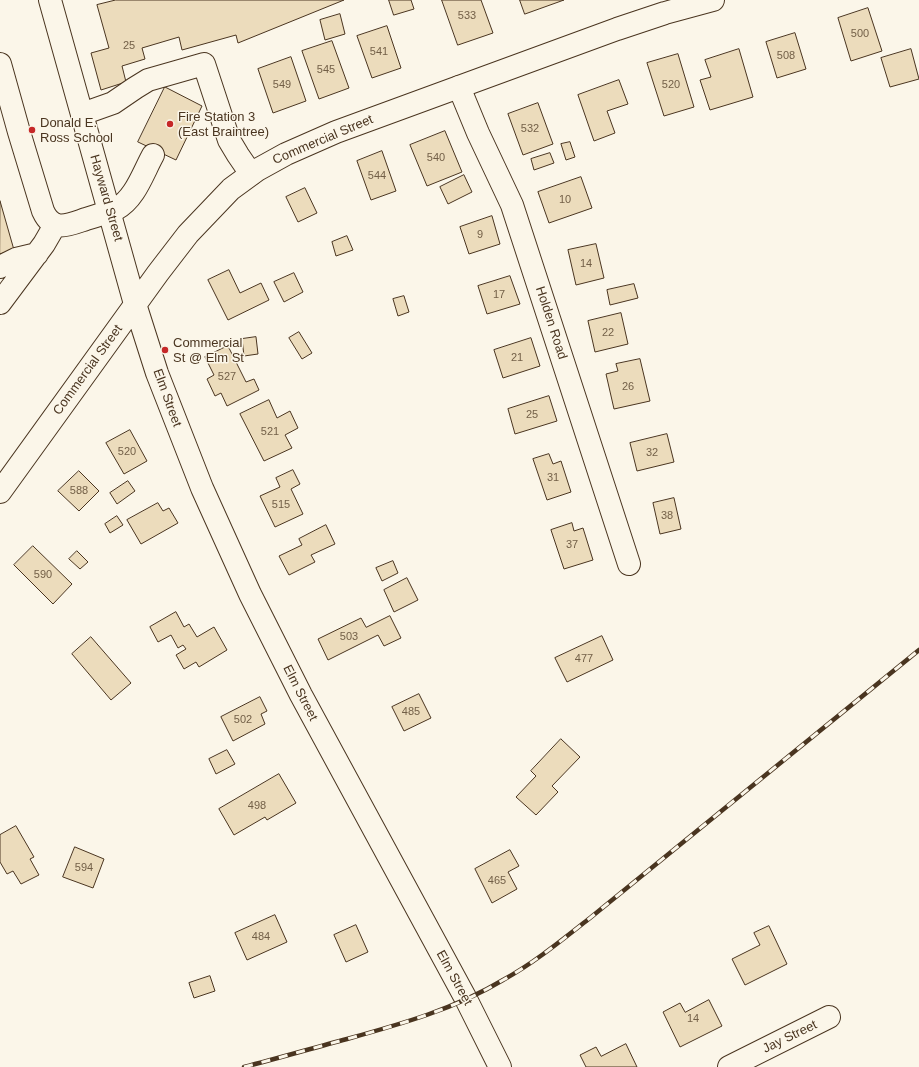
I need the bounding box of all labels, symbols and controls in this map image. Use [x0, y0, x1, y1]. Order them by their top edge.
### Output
house number: 533 [458, 9, 476, 23]
house number: 500 [851, 27, 869, 41]
house number: 25 [123, 39, 135, 53]
house number: 541 [370, 45, 388, 59]
house number: 508 [777, 49, 795, 63]
house number: 545 [317, 63, 335, 77]
house number: 549 [273, 78, 291, 92]
house number: 520 [662, 78, 680, 92]
place label: Fire Station 3 (East Braintree) [178, 109, 269, 140]
street label: Commercial Street [270, 112, 376, 168]
place label: Donald E. Ross School [40, 115, 113, 146]
marker: Fire Station 3 (East Braintree) [165, 119, 175, 129]
house number: 532 [521, 122, 539, 136]
marker: Donald E. Ross School [27, 125, 37, 135]
house number: 540 [427, 151, 445, 165]
street label: Hayward Street [86, 153, 126, 243]
house number: 544 [368, 169, 386, 183]
house number: 10 [559, 193, 571, 207]
house number: 9 [477, 228, 483, 242]
house number: 14 [580, 257, 592, 271]
street label: Holden Road [532, 285, 570, 361]
house number: 17 [493, 288, 505, 302]
street label: Commercial Street [50, 322, 126, 418]
house number: 22 [602, 326, 614, 340]
place label: Commercial St @ Elm St [173, 335, 244, 366]
marker: Commercial St @ Elm St [160, 345, 170, 355]
house number: 21 [511, 351, 523, 365]
street label: Elm Street [149, 367, 185, 429]
house number: 527 [218, 370, 236, 384]
house number: 26 [622, 380, 634, 394]
house number: 25 [526, 408, 538, 422]
house number: 521 [261, 425, 279, 439]
house number: 520 [118, 445, 136, 459]
house number: 32 [646, 446, 658, 460]
house number: 31 [547, 471, 559, 485]
house number: 588 [70, 484, 88, 498]
house number: 515 [272, 498, 290, 512]
house number: 38 [661, 509, 673, 523]
house number: 37 [566, 538, 578, 552]
house number: 590 [34, 568, 52, 582]
house number: 503 [340, 630, 358, 644]
house number: 477 [575, 652, 593, 666]
street label: Elm Street [279, 662, 321, 724]
house number: 485 [402, 705, 420, 719]
house number: 502 [234, 713, 252, 727]
house number: 498 [248, 799, 266, 813]
house number: 594 [75, 861, 93, 875]
house number: 465 [488, 874, 506, 888]
house number: 484 [252, 930, 270, 944]
street label: Elm Street [432, 948, 476, 1008]
house number: 14 [687, 1012, 699, 1026]
street label: Jay Street [760, 1017, 820, 1057]

